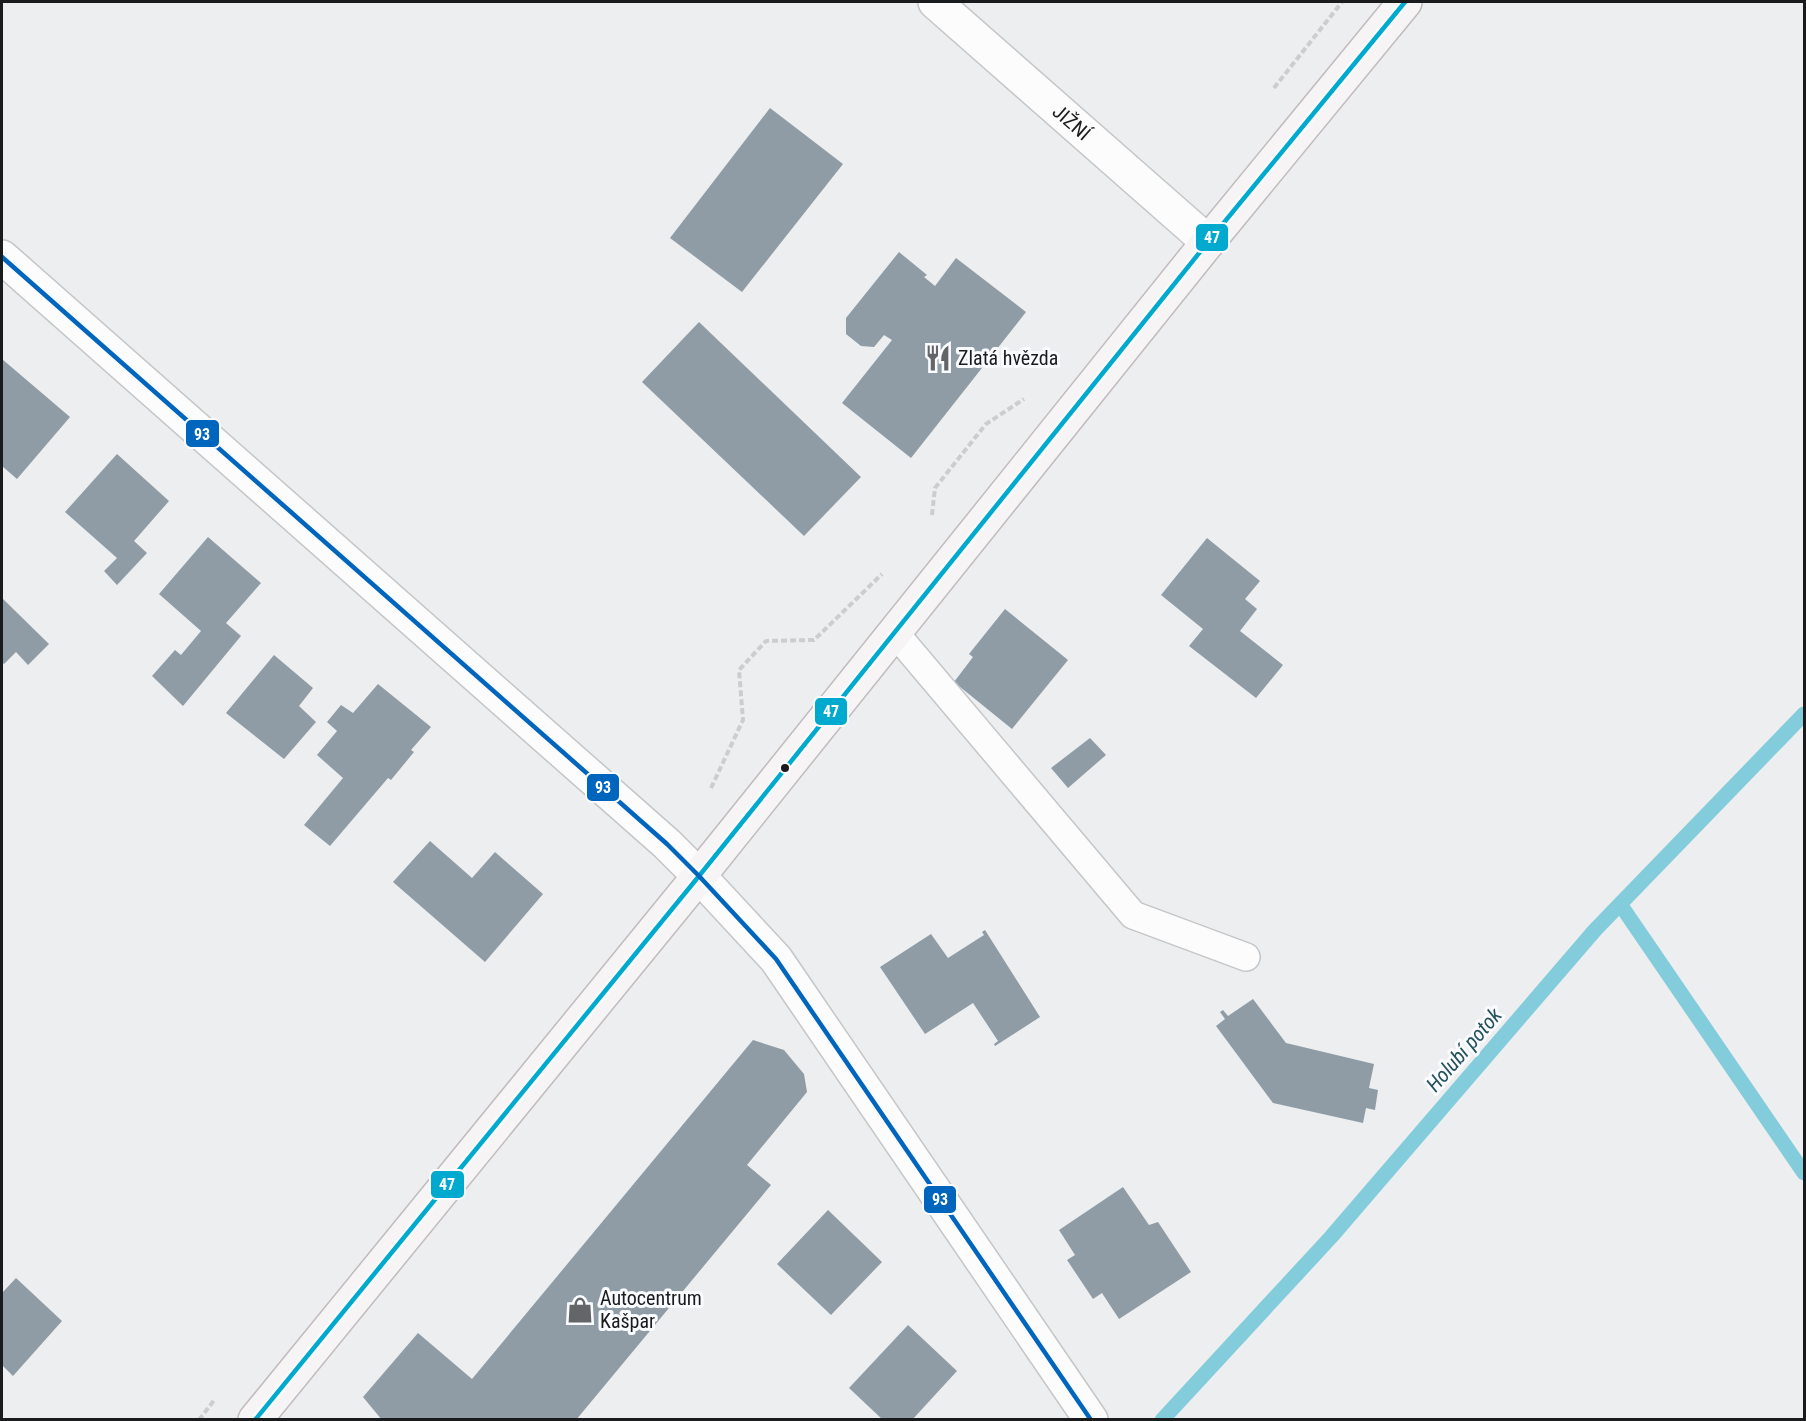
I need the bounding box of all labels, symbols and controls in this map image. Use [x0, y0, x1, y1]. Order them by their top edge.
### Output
street label: JIŽNÍ [1048, 99, 1096, 146]
line badge: 47 [1195, 223, 1229, 252]
text: 47 [1204, 228, 1220, 247]
restaurant icon: Zlatá hvězda [923, 343, 953, 373]
place label: Zlatá hvězda [958, 346, 1058, 370]
line badge: 93 [185, 419, 220, 448]
text: 93 [194, 425, 210, 444]
line badge: 47 [814, 697, 848, 726]
text: 47 [823, 702, 839, 721]
unlabelled marker [779, 762, 791, 774]
line badge: 93 [586, 773, 620, 802]
text: 93 [595, 778, 611, 797]
water label: Holubí potok [1421, 1003, 1507, 1097]
line badge: 47 [430, 1170, 465, 1199]
text: 47 [439, 1175, 455, 1194]
line badge: 93 [923, 1185, 957, 1214]
text: 93 [932, 1190, 948, 1209]
place label: Autocentrum Kašpar [600, 1286, 702, 1333]
shop icon: Autocentrum Kašpar [565, 1295, 595, 1325]

